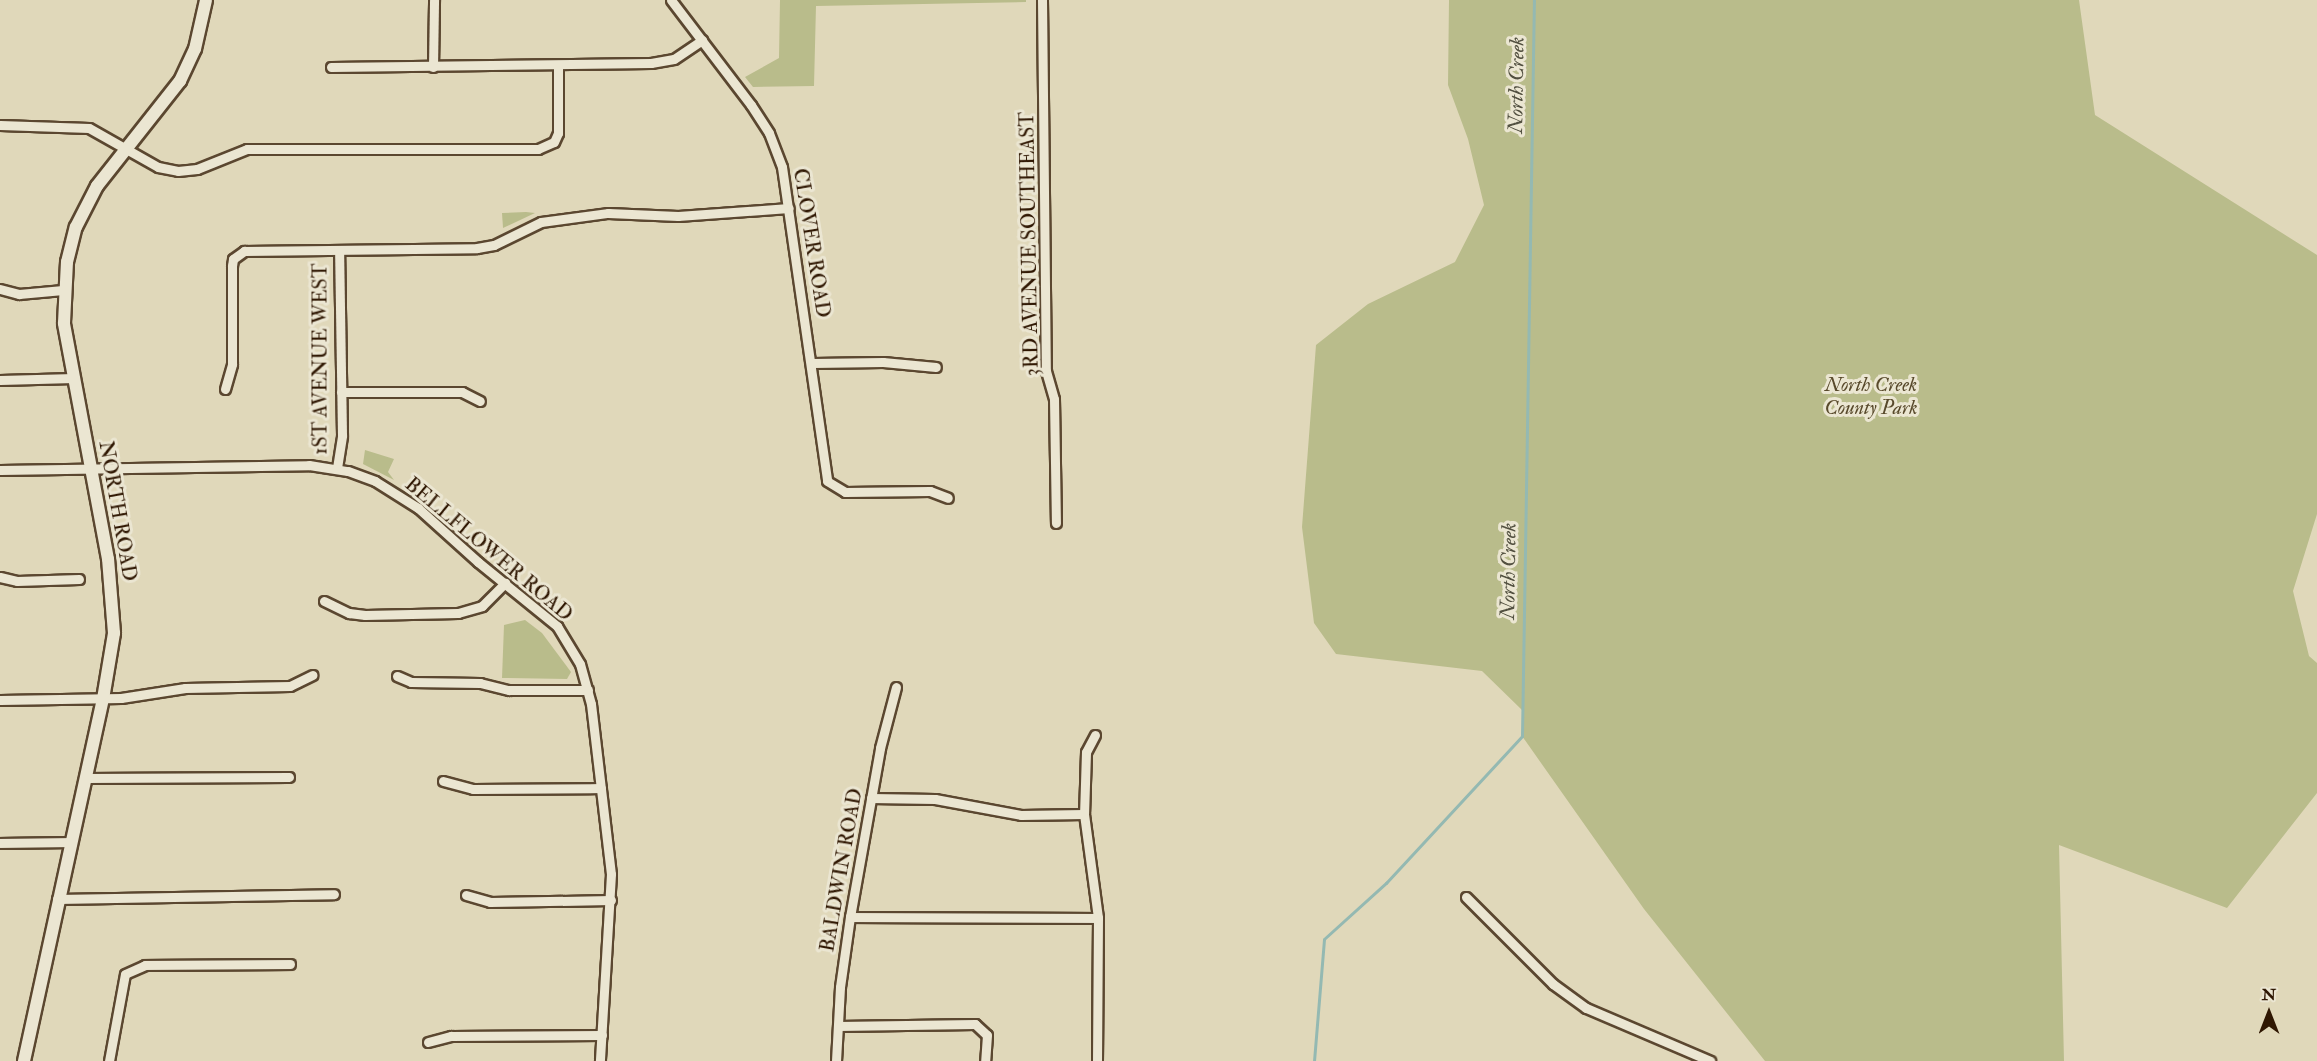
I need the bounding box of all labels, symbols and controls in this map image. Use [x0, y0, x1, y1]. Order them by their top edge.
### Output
water label: North Creek [1504, 36, 1530, 134]
street label: 3RD AVENUE SOUTHEAST [1015, 112, 1043, 376]
street label: CLOVER ROAD [788, 167, 836, 319]
street label: 1ST AVENUE WEST [308, 263, 332, 455]
park label: North Creek County Park [1824, 372, 1918, 419]
street label: NORTH ROAD [94, 439, 142, 583]
street label: BELLFLOWER ROAD [400, 472, 578, 626]
water label: North Creek [1496, 522, 1522, 620]
street label: BALDWIN ROAD [815, 786, 867, 954]
north arrow [2239, 983, 2299, 1043]
text: N [2262, 985, 2276, 1005]

